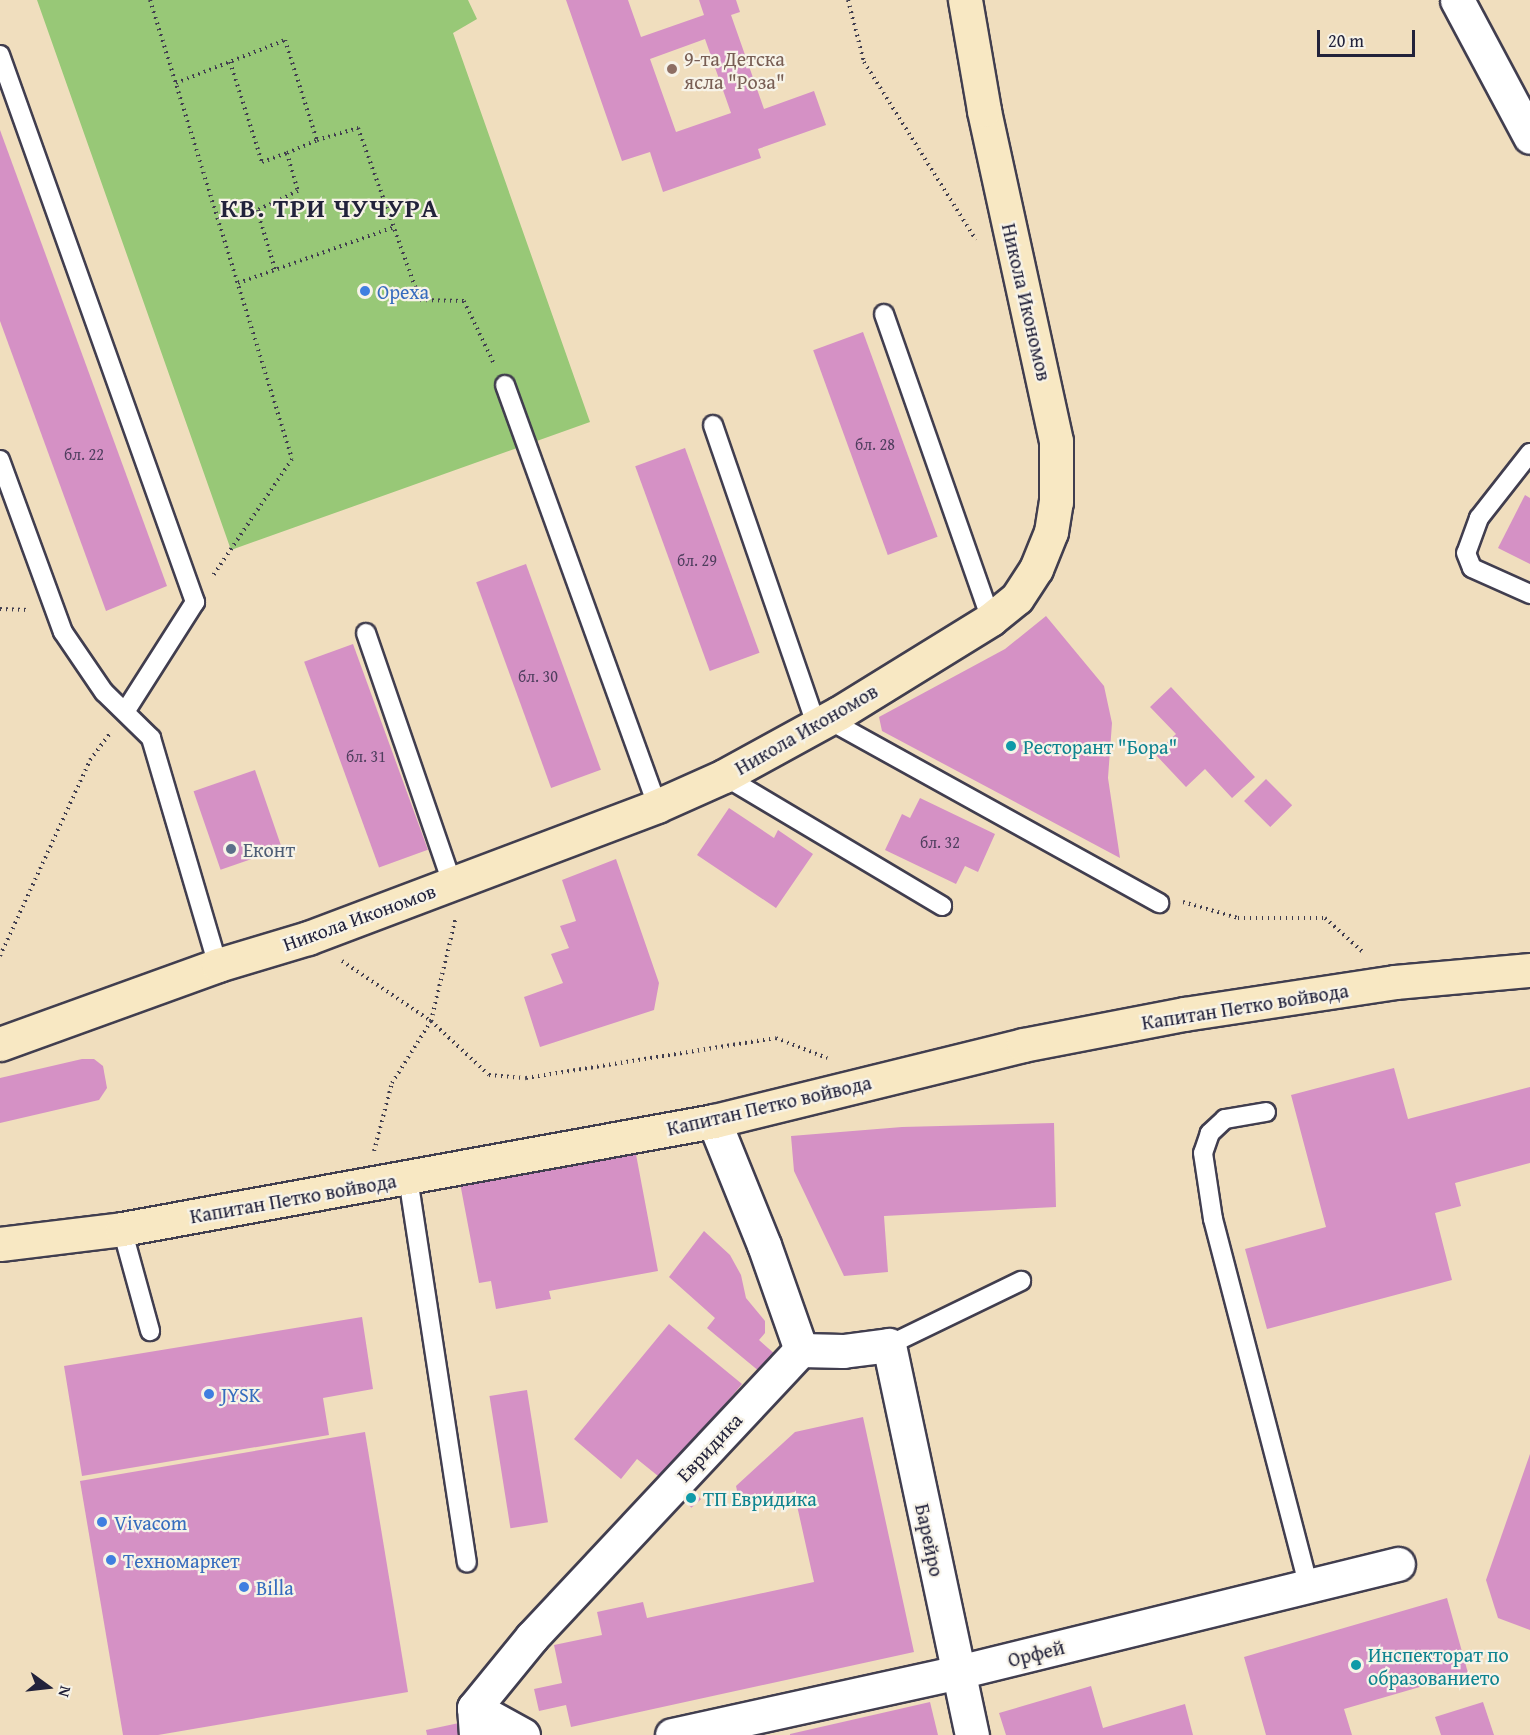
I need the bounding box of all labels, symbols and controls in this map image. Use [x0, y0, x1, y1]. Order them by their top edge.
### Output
scale bar [1320, 18, 1418, 56]
text: 20 m [1328, 27, 1364, 54]
place label: 9-та Детска ясла "Роза" [684, 46, 785, 93]
marker: 9-та Детска ясла "Роза" [665, 62, 679, 76]
district label: КВ. ТРИ ЧУЧУРА [221, 192, 439, 224]
street label: Никола Икономов [997, 221, 1057, 383]
place label: Opeха [377, 279, 429, 303]
marker: Opeха [358, 284, 372, 298]
house number: бл. 28 [855, 434, 895, 454]
house number: бл. 22 [64, 444, 104, 464]
house number: бл. 29 [677, 550, 717, 570]
house number: бл. 30 [518, 666, 558, 686]
street label: Никола Икономов [730, 678, 882, 780]
place label: Ресторант "Бора" [1023, 734, 1177, 758]
marker: Ресторант "Бора" [1004, 739, 1018, 753]
house number: бл. 31 [346, 746, 386, 766]
house number: бл. 32 [920, 832, 960, 852]
place label: Еконт [243, 837, 295, 861]
marker: Еконт [224, 842, 238, 856]
street label: Никола Икономов [279, 878, 439, 956]
street label: Капитан Петко войвода [1140, 978, 1350, 1034]
street label: Капитан Петко войвода [664, 1070, 874, 1140]
street label: Капитан Петко войвода [188, 1168, 398, 1228]
place label: JYSK [221, 1382, 261, 1406]
marker: JYSK [202, 1387, 216, 1401]
street label: Евридика [671, 1408, 747, 1486]
place label: ТП Евридика [703, 1486, 817, 1510]
marker: ТП Евридика [684, 1491, 698, 1505]
street label: Барейро [911, 1501, 949, 1579]
place label: Vivacom [114, 1510, 187, 1534]
marker: Vivacom [95, 1515, 109, 1529]
place label: Техномаркет [123, 1548, 240, 1572]
marker: Техномаркет [104, 1553, 118, 1567]
place label: Billa [256, 1575, 294, 1599]
marker: Billa [237, 1580, 251, 1594]
street label: Орфей [1005, 1634, 1067, 1672]
place label: Инспекторат по образованието [1368, 1642, 1509, 1689]
north arrow [18, 1657, 78, 1717]
marker: Инспекторат по образованието [1349, 1658, 1363, 1672]
text: N [52, 1683, 78, 1700]

